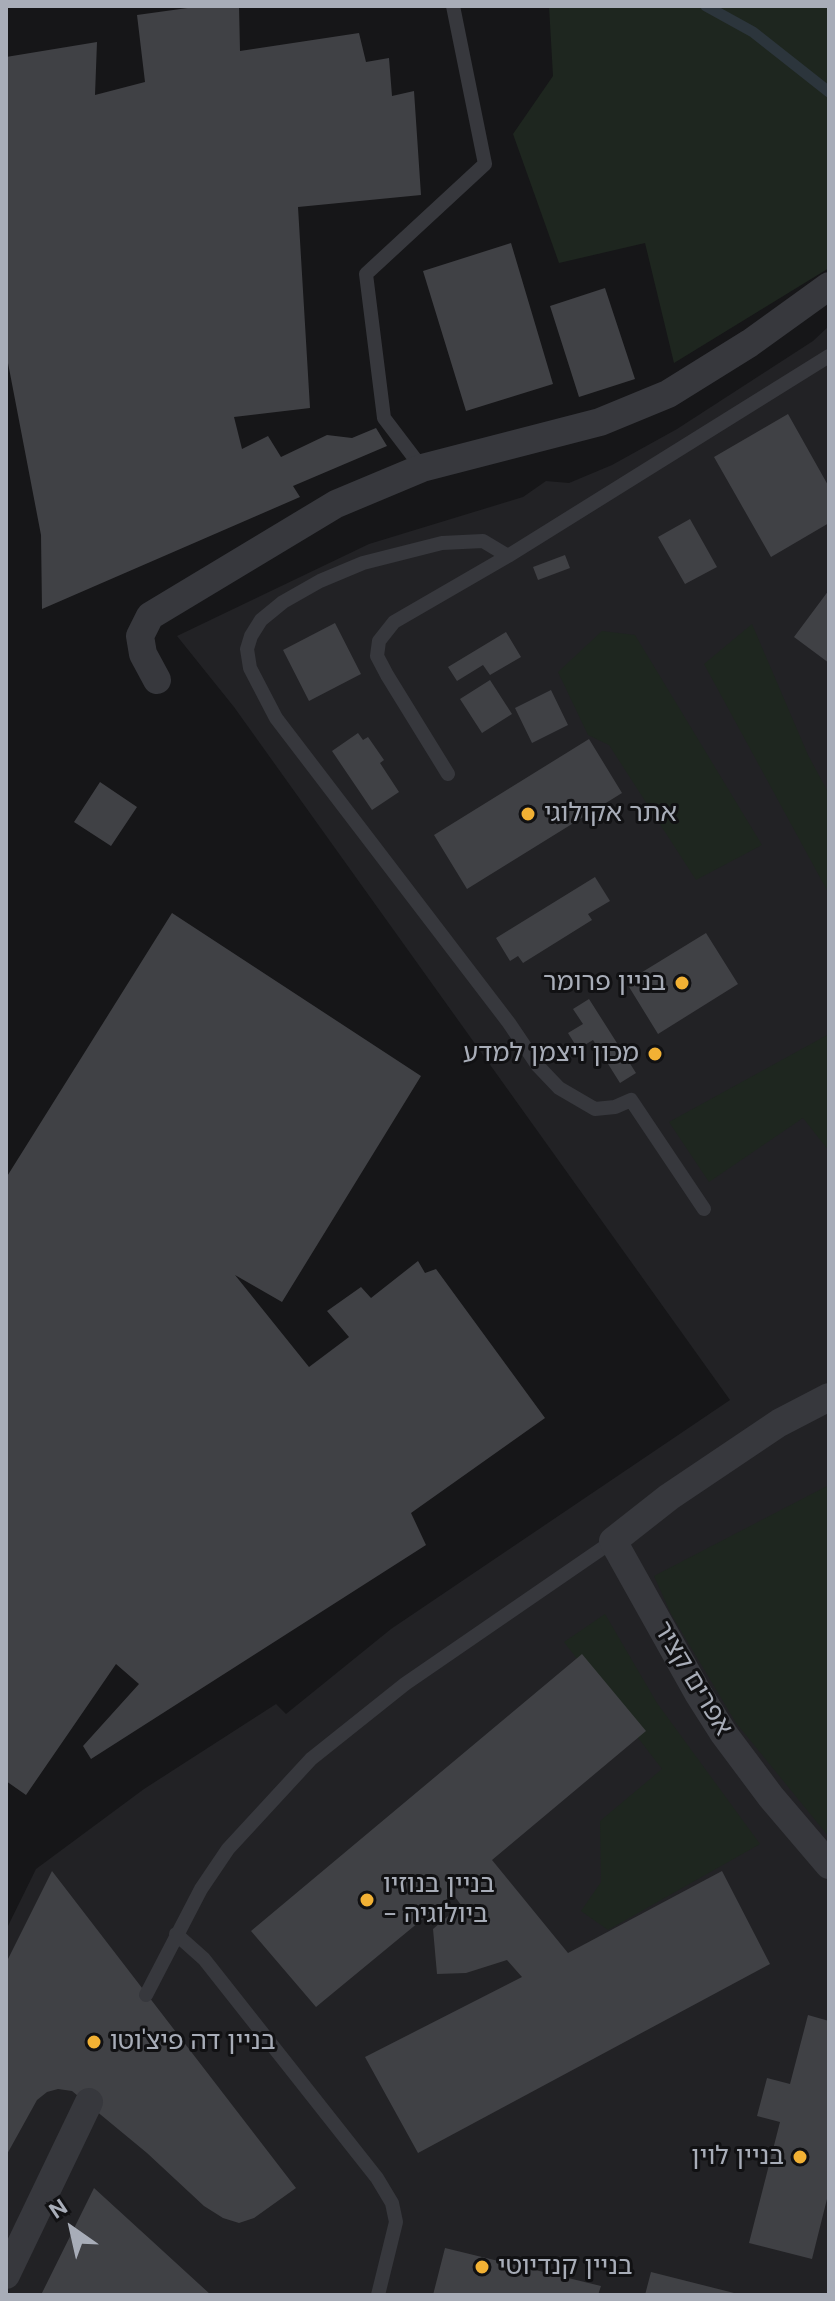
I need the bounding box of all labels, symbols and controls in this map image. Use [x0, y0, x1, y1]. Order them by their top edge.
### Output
place label: אתר אקולוגי [544, 798, 677, 830]
marker: אתר אקולוגי [519, 805, 537, 823]
place label: בניין פרומר [543, 967, 666, 999]
marker: בניין פרומר [673, 974, 691, 992]
place label: מכון ויצמן למדע [463, 1038, 639, 1070]
marker: מכון ויצמן למדע [646, 1045, 664, 1063]
street label: אפרים קציר [646, 1616, 738, 1742]
place label: בניין בנוזיו - ביולוגיה [383, 1869, 495, 1930]
marker: בניין בנוזיו - ביולוגיה [358, 1891, 376, 1909]
place label: בניין דה פיצ'וטו [110, 2026, 276, 2058]
marker: בניין דה פיצ'וטו [85, 2033, 103, 2051]
place label: בניין לוין [691, 2141, 784, 2173]
marker: בניין לוין [791, 2148, 809, 2166]
north arrow [32, 2189, 112, 2269]
text: N [44, 2192, 73, 2225]
place label: בניין קנדיוטי [498, 2251, 633, 2283]
marker: בניין קנדיוטי [473, 2258, 491, 2276]

